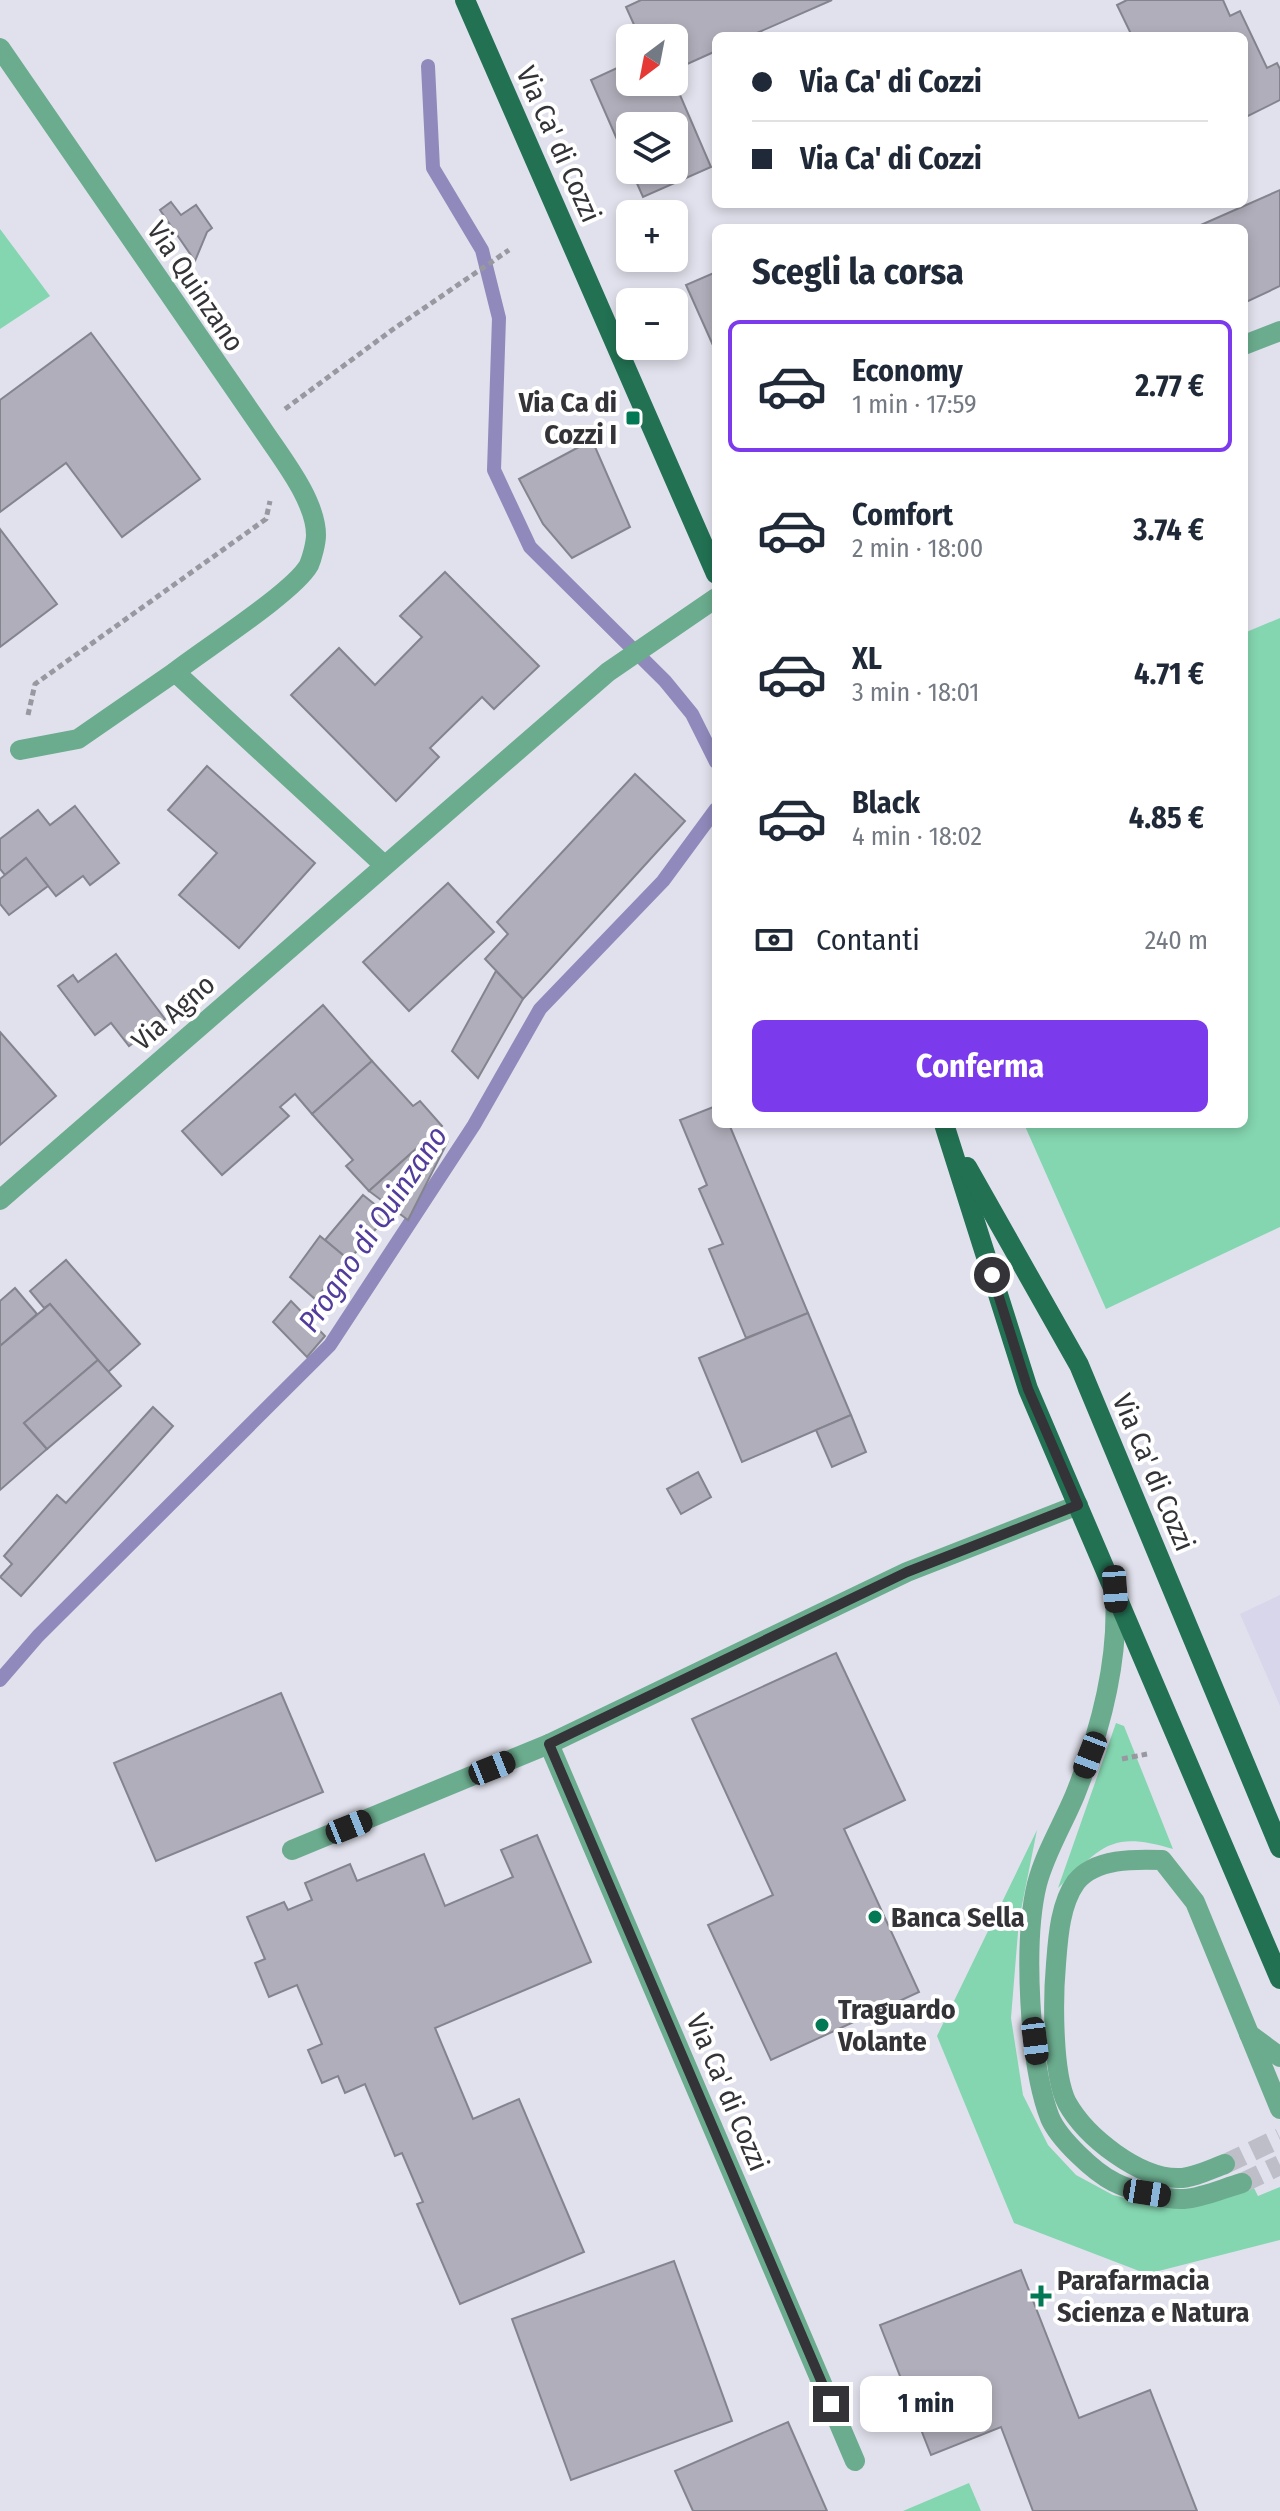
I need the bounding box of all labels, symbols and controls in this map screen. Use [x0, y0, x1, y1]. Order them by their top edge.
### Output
north arrow [616, 24, 688, 96]
map controls [616, 24, 688, 360]
street label: Via Ca' di Cozzi [509, 61, 608, 227]
text: Via Ca' di Cozzi [800, 64, 982, 100]
button: layers [616, 112, 688, 184]
text: Via Ca' di Cozzi [800, 141, 982, 177]
button: + [616, 200, 688, 272]
street label: Via Quinzano [140, 215, 251, 358]
text: Scegli la corsa [752, 250, 964, 294]
button: − [616, 288, 688, 360]
icon: car [756, 350, 828, 422]
text: Economy [852, 353, 963, 389]
text: 2.77 € [1135, 368, 1204, 404]
place label: Via Ca di Cozzi I [518, 386, 617, 451]
text: 1 min · 17:59 [852, 389, 977, 420]
marker: Via Ca di Cozzi I [624, 409, 642, 427]
icon: car [756, 494, 828, 566]
text: Comfort [852, 497, 953, 533]
text: 3.74 € [1133, 512, 1204, 548]
text: 2 min · 18:00 [852, 533, 983, 564]
icon: car [756, 638, 828, 710]
text: XL [852, 641, 882, 677]
text: 4.71 € [1134, 656, 1204, 692]
text: 3 min · 18:01 [852, 677, 980, 708]
icon: car [756, 782, 828, 854]
text: Black [852, 785, 920, 821]
text: 4.85 € [1129, 800, 1204, 836]
text: 4 min · 18:02 [852, 821, 982, 852]
icon: cash [752, 918, 796, 962]
text: Contanti [816, 922, 920, 958]
text: 240 m [1145, 925, 1208, 956]
street label: Via Agno [125, 967, 222, 1057]
button: Conferma [752, 1020, 1208, 1112]
water label: Progno di Quinzano [291, 1119, 455, 1339]
route start [974, 1257, 1010, 1293]
street label: Via Ca' di Cozzi [1106, 1389, 1201, 1556]
car [1101, 1564, 1129, 1614]
car [1070, 1728, 1110, 1782]
car [465, 1748, 519, 1788]
car [322, 1807, 376, 1847]
place label: Banca Sella [891, 1901, 1025, 1934]
marker: Banca Sella [866, 1908, 884, 1926]
place label: Traguardo Volante [837, 1993, 956, 2058]
street label: Via Ca' di Cozzi [680, 2009, 775, 2176]
marker: Traguardo Volante [813, 2016, 831, 2034]
car [1020, 2016, 1050, 2066]
car [1121, 2177, 1173, 2209]
place label: Parafarmacia Scienza e Natura [1057, 2264, 1250, 2329]
marker: Parafarmacia Scienza e Natura [1032, 2287, 1050, 2305]
callout: 1 min [859, 2376, 991, 2432]
route end [813, 2386, 849, 2422]
text: 1 min [898, 2388, 954, 2419]

